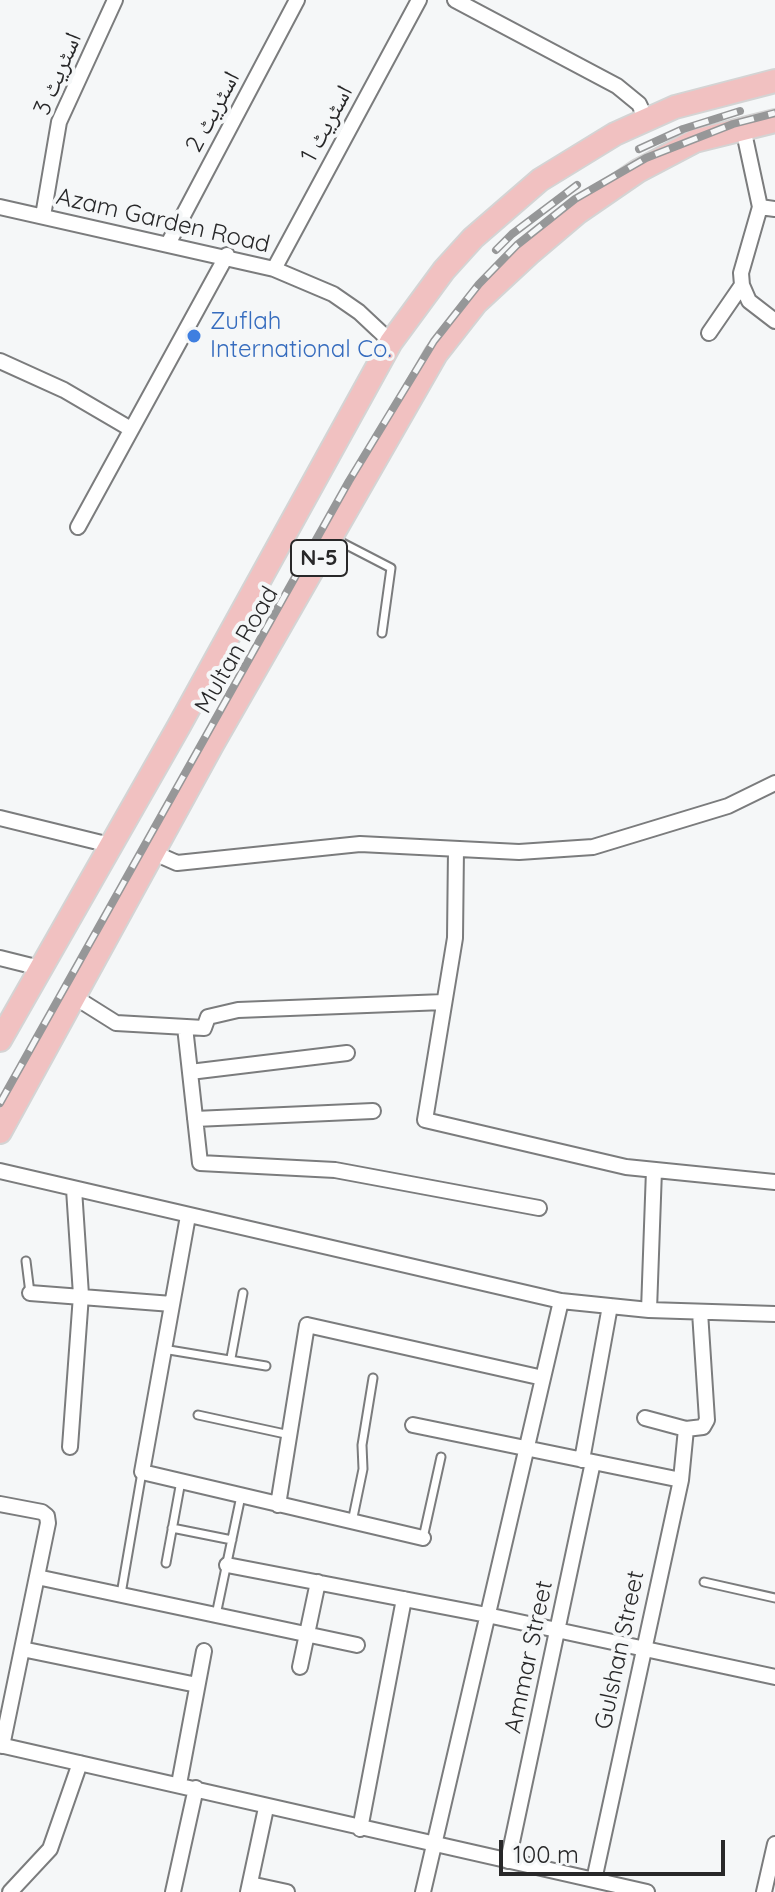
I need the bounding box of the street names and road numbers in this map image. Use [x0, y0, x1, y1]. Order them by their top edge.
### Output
street label: اسٹریٹ 3 [28, 28, 88, 120]
street label: اسٹریٹ 2 [180, 67, 246, 157]
street label: اسٹریٹ 1 [295, 81, 359, 167]
street label: Azam Garden Road [53, 182, 273, 260]
road number: N-5 [291, 540, 347, 576]
street label: Multan Road [189, 581, 285, 719]
street label: Gulshan Street [589, 1568, 651, 1732]
street label: Ammar Street [499, 1578, 559, 1736]

